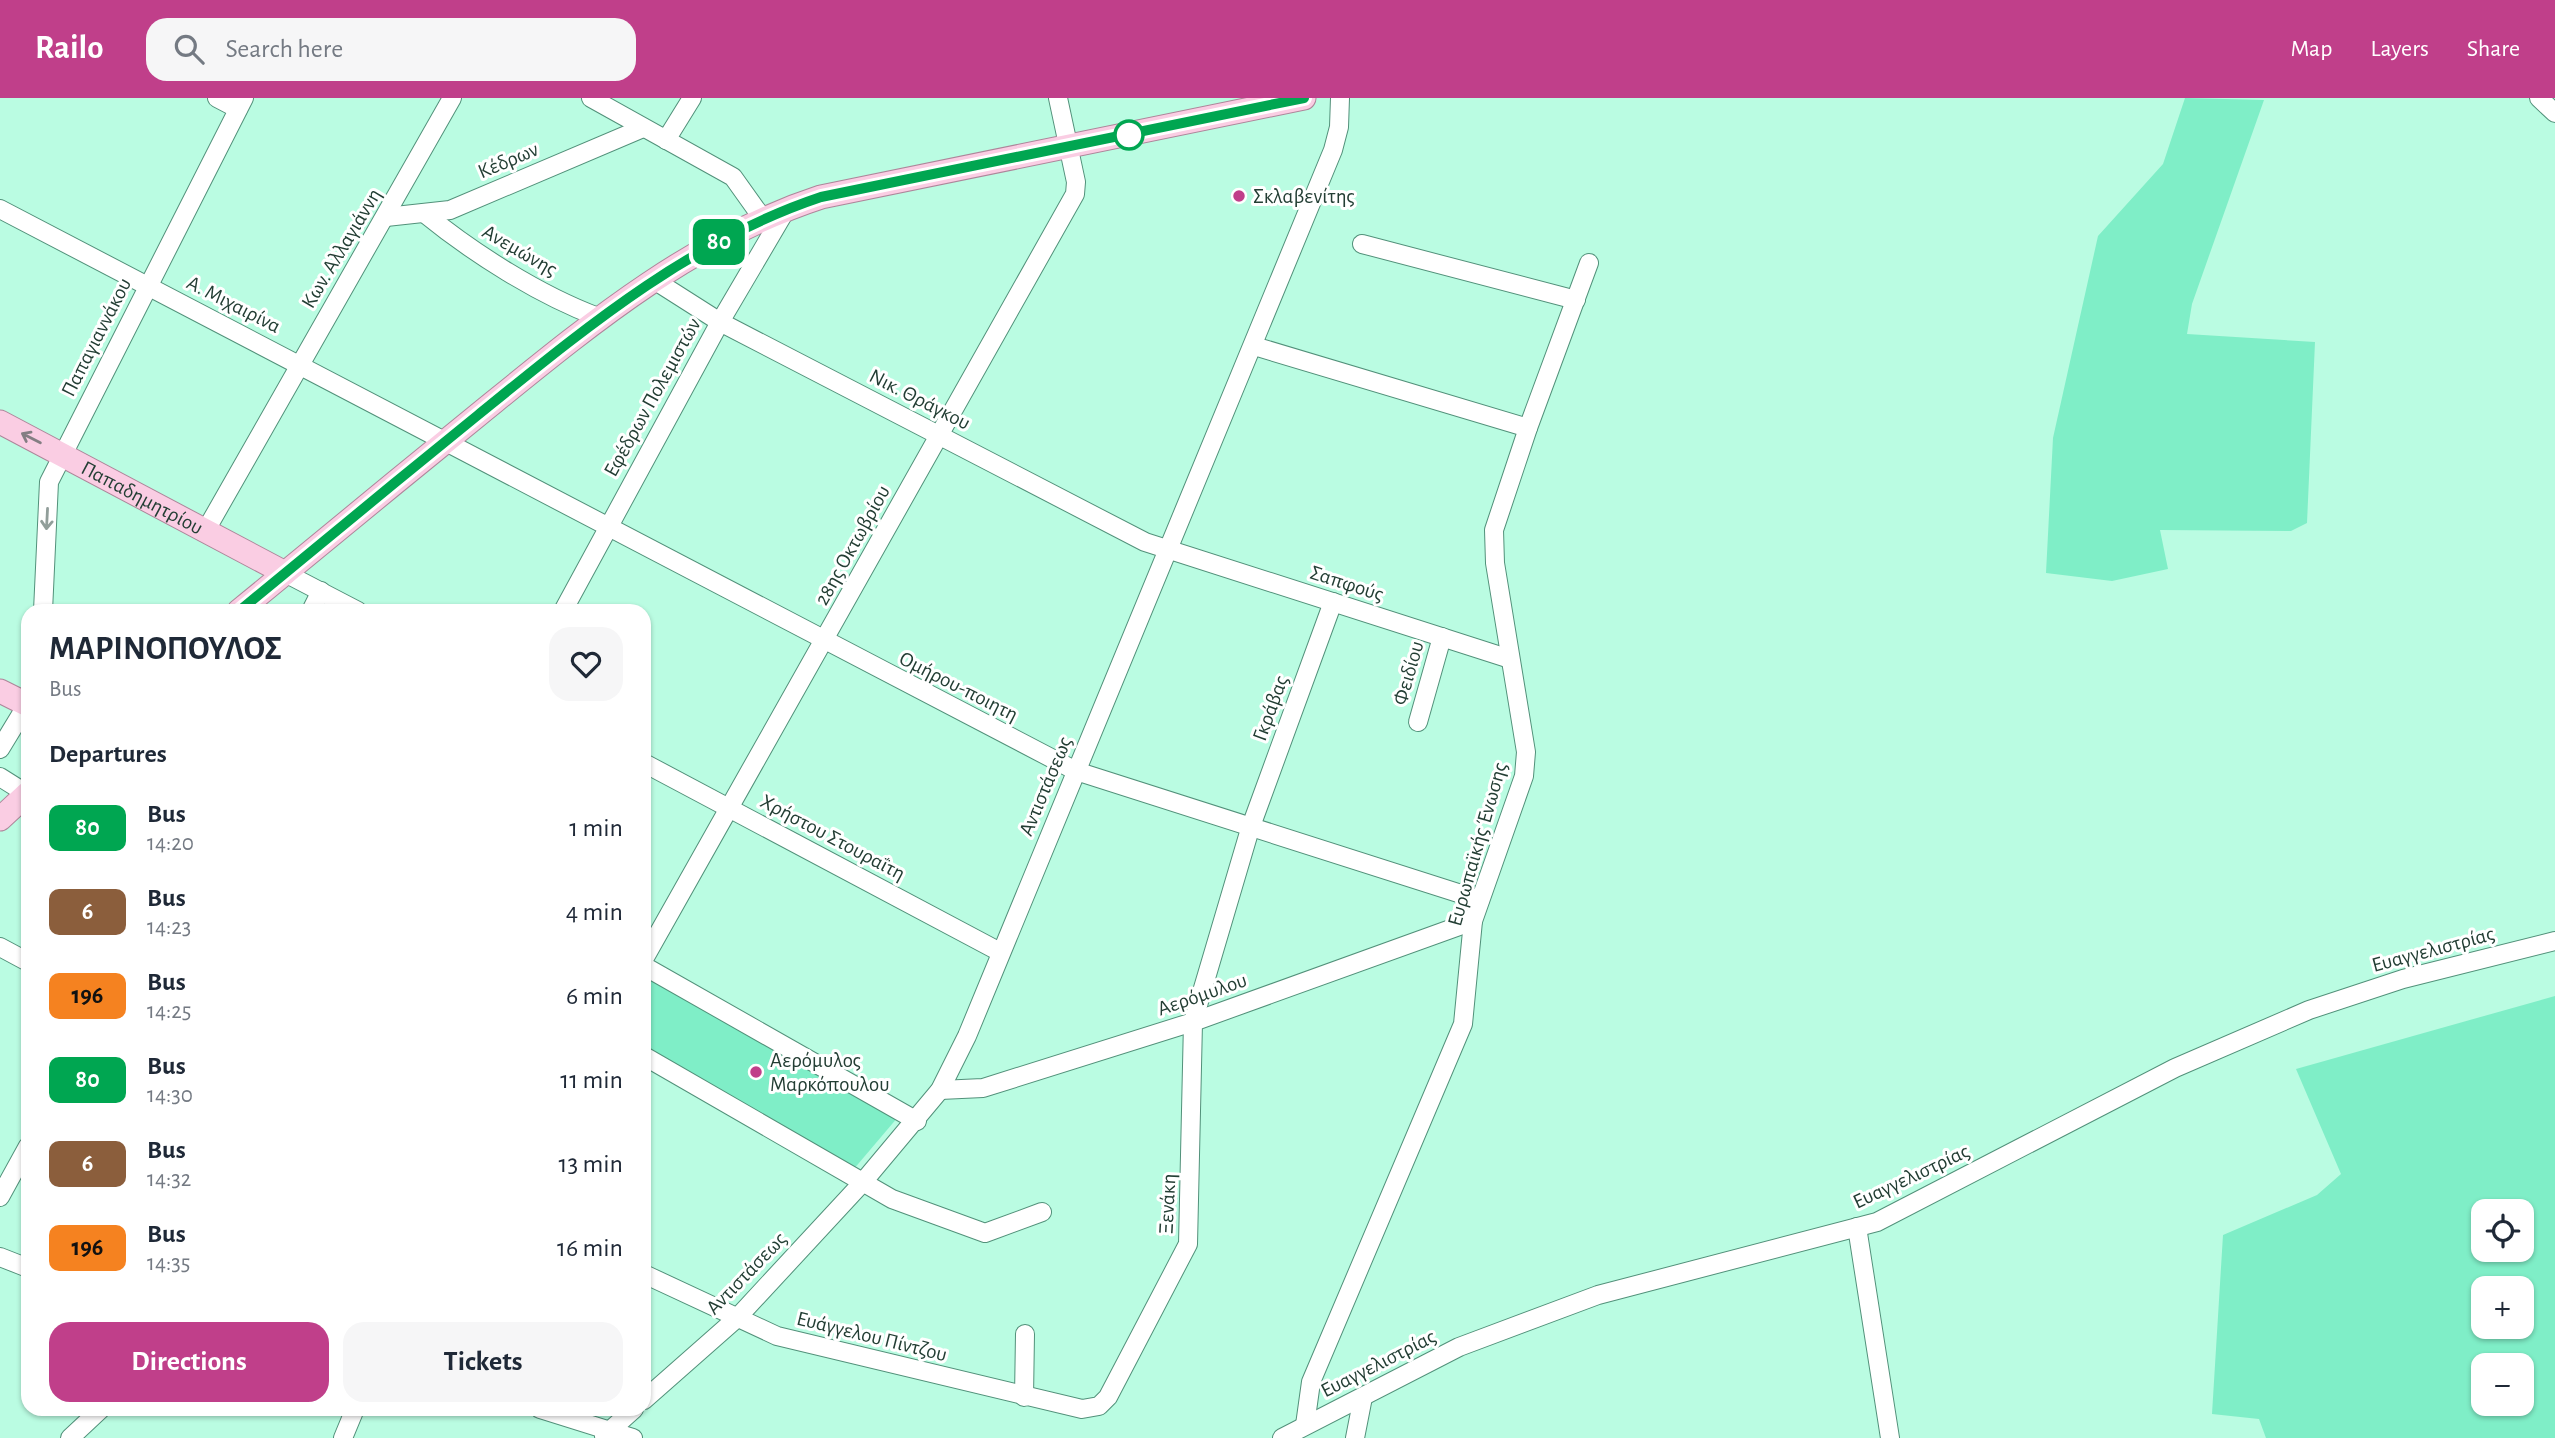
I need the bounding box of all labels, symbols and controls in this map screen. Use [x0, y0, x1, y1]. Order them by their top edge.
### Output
search box [146, 18, 636, 81]
icon: search [170, 30, 208, 68]
text: Railo [35, 32, 104, 65]
text: Search here [226, 36, 343, 62]
text: Map [2290, 37, 2332, 61]
text: Layers [2370, 37, 2429, 61]
text: Share [2467, 37, 2520, 61]
unlabelled marker [1114, 120, 1144, 150]
street label: Κέδρων [475, 138, 542, 182]
street label: Κων. Αλλαγιάννη [298, 185, 385, 312]
place label: Σκλαβενίτης [1253, 186, 1355, 207]
marker: Σκλαβενίτης [1231, 188, 1247, 204]
line badge: 80 [688, 219, 750, 265]
street label: Ανεμώνης [479, 221, 561, 280]
text: 80 [707, 230, 731, 254]
street label: Α. Μιχαιρίνα [184, 272, 284, 337]
street label: Παπαγιαννάκου [58, 275, 135, 400]
street label: Εφέδρων Πολεμιστών [600, 314, 705, 480]
street label: Νικ. Θράγκου [866, 365, 974, 434]
one-way arrow [21, 431, 42, 445]
street label: Παπαδημητρίου [78, 457, 206, 539]
street label: 28ης Οκτωβρίου [811, 482, 894, 609]
one-way arrow [41, 507, 54, 530]
street label: Σαπφούς [1308, 562, 1386, 605]
button: heart [549, 627, 623, 701]
text: ΜΑΡΙΝΟΠΟΥΛΟΣ [49, 633, 282, 666]
street label: Φειδίου [1389, 639, 1428, 708]
street label: Ομήρου-ποιητη [896, 648, 1022, 725]
street label: Γκράβας [1249, 673, 1292, 744]
text: Bus [49, 678, 82, 701]
street label: Αντιστάσεως [1015, 734, 1076, 839]
text: Departures [49, 741, 167, 767]
street label: Ευρωπαϊκής Ένωσης [1444, 760, 1511, 928]
street label: Χρήστου Στουραΐτη [757, 790, 909, 884]
text: Bus [147, 801, 186, 827]
text: 1 min [569, 815, 623, 841]
text: 80 [75, 816, 100, 840]
text: 14:20 [147, 832, 194, 855]
text: Bus [147, 885, 186, 911]
text: 4 min [566, 899, 623, 925]
text: 6 [82, 900, 93, 924]
text: 14:23 [147, 916, 191, 939]
street label: Ευαγγελιστρίας [2370, 923, 2497, 976]
text: Bus [147, 969, 186, 995]
street label: Αερόμυλου [1155, 969, 1250, 1020]
text: 6 min [566, 983, 623, 1009]
text: 196 [72, 984, 103, 1008]
text: 14:25 [147, 1000, 191, 1023]
place label: Αερόμυλος Μαρκόπουλου [770, 1050, 890, 1095]
text: Bus [147, 1053, 186, 1079]
marker: Αερόμυλος Μαρκόπουλου [748, 1064, 764, 1080]
text: 11 min [560, 1067, 623, 1093]
text: 80 [75, 1068, 100, 1092]
text: 14:30 [147, 1084, 193, 1107]
text: Bus [147, 1137, 186, 1163]
street label: Ευαγγελιστρίας [1850, 1140, 1973, 1213]
text: 13 min [559, 1151, 623, 1177]
text: 6 [82, 1152, 93, 1176]
text: 14:32 [147, 1168, 191, 1191]
street label: Ξενάκη [1155, 1173, 1180, 1235]
map controls [2471, 1199, 2534, 1416]
button: locate [2471, 1199, 2534, 1262]
text: Bus [147, 1221, 186, 1247]
street label: Αντιστάσεως [702, 1228, 790, 1319]
text: 16 min [557, 1235, 623, 1261]
text: 196 [72, 1236, 103, 1260]
text: 14:35 [147, 1252, 190, 1275]
button: + [2471, 1276, 2534, 1339]
street label: Ευάγγελου Πίντζου [795, 1308, 949, 1365]
button: Directions [49, 1322, 329, 1402]
button: Tickets [343, 1322, 623, 1402]
street label: Ευαγγελιστρίας [1317, 1326, 1439, 1401]
button: − [2471, 1353, 2534, 1416]

